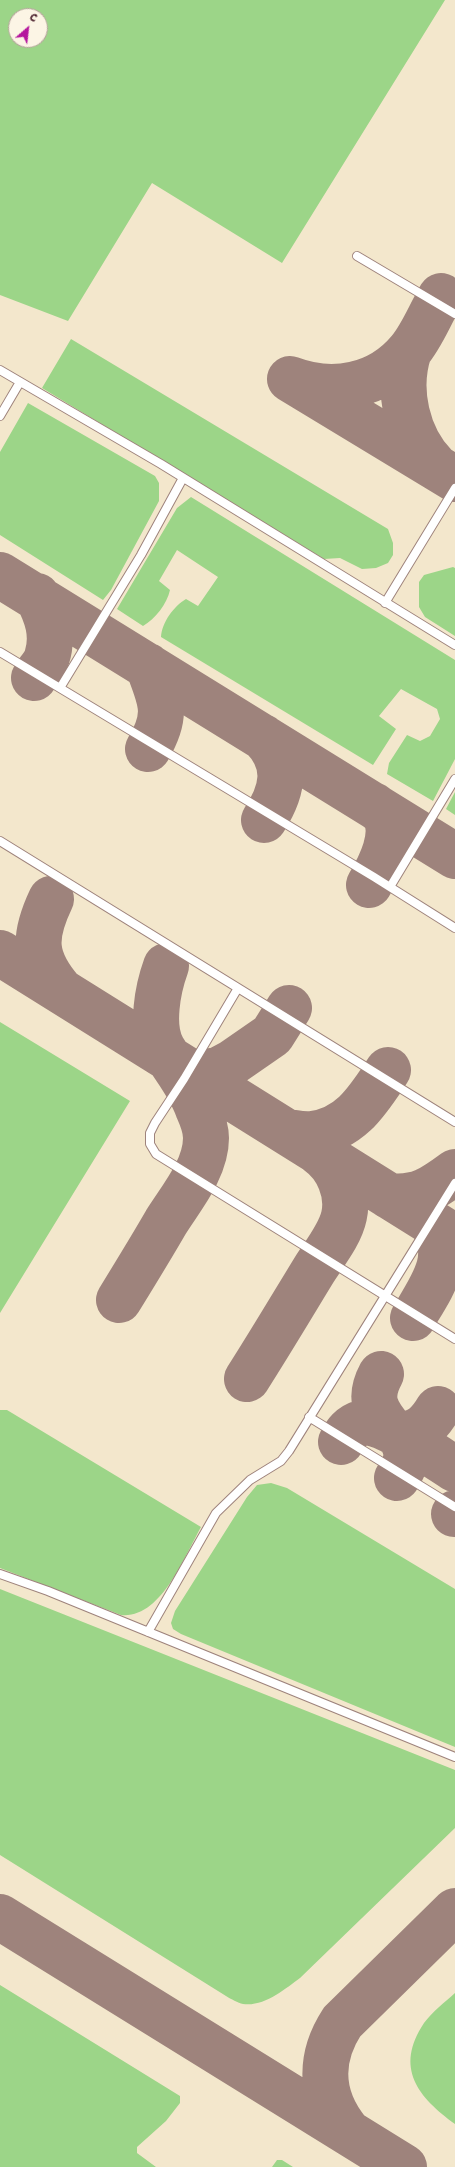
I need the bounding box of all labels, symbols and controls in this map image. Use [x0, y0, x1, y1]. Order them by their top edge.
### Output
north arrow [8, 8, 48, 48]
text: С [27, 10, 40, 26]

